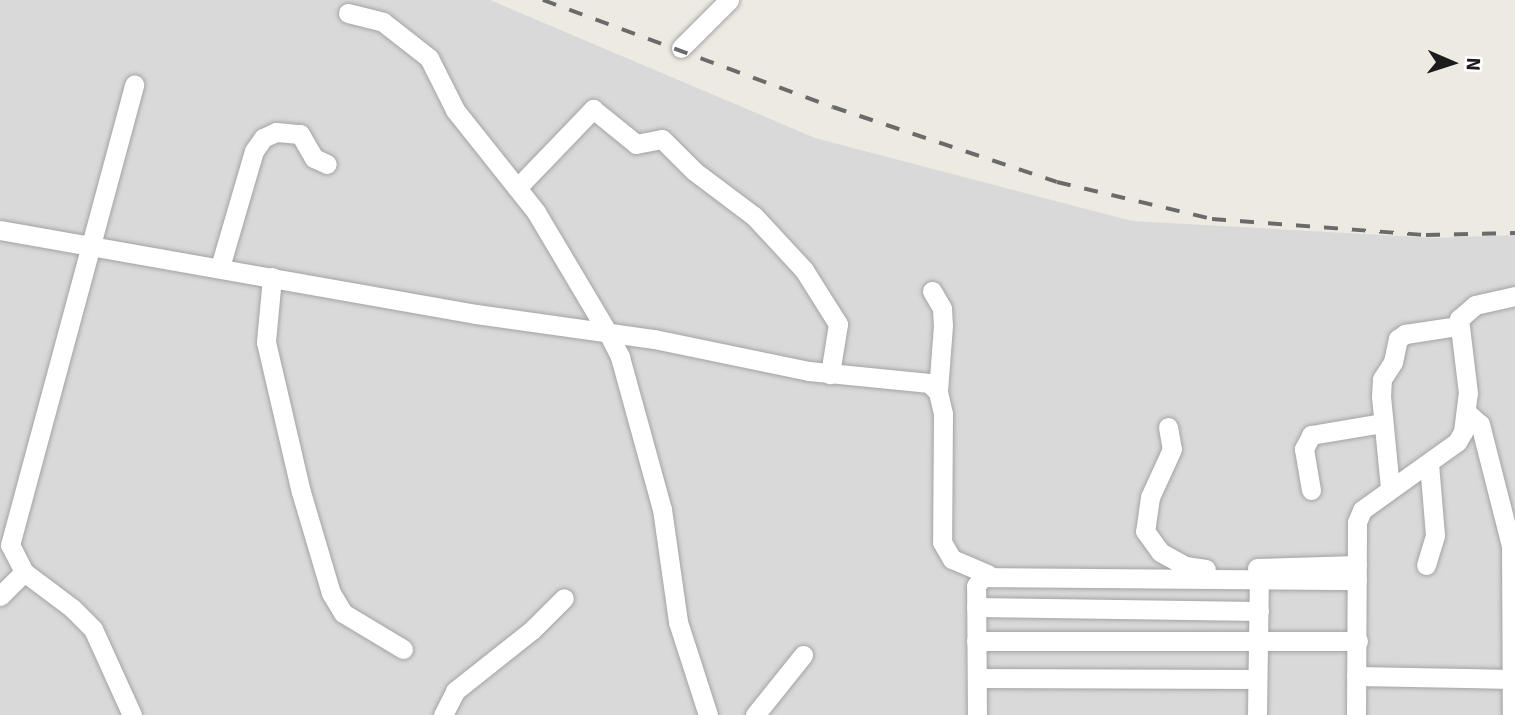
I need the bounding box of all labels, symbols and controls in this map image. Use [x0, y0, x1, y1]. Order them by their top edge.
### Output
north arrow [1417, 28, 1487, 98]
text: N [1461, 57, 1485, 71]

